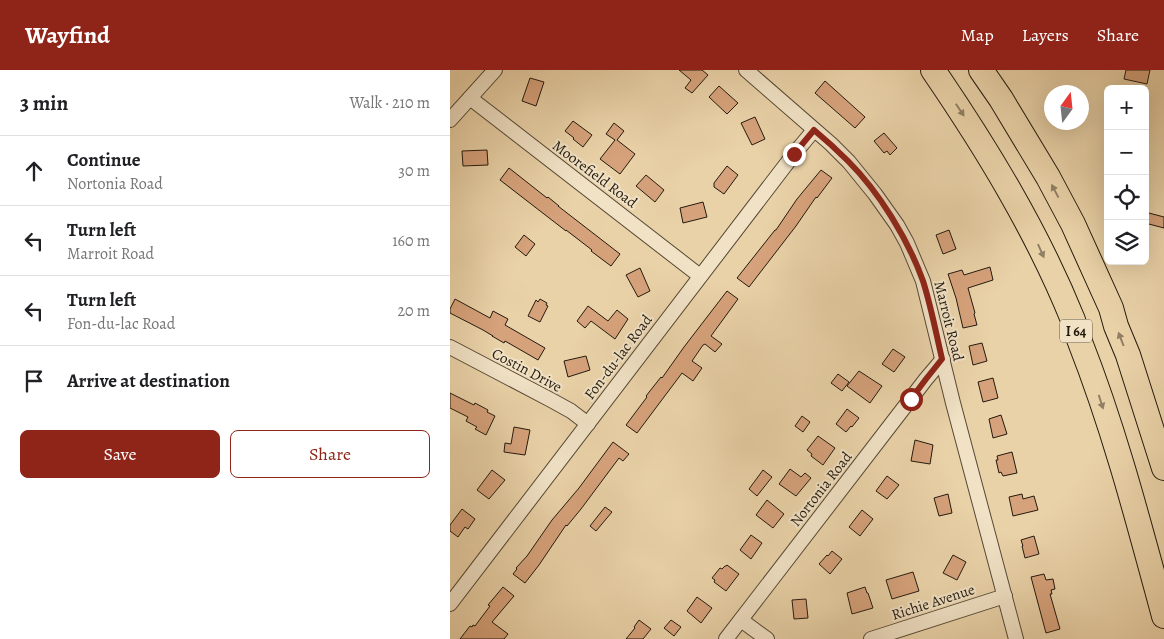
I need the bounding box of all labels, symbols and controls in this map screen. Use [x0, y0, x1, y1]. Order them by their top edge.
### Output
text: Wayfind [25, 19, 110, 51]
text: Map [961, 23, 994, 47]
text: Layers [1022, 23, 1069, 47]
text: Share [1097, 23, 1139, 47]
north arrow [1044, 85, 1089, 130]
map controls [1104, 85, 1149, 265]
button: + [1104, 85, 1149, 130]
text: 3 min [20, 89, 68, 117]
text: Walk · 210 m [349, 92, 430, 114]
one-way arrow [955, 104, 965, 117]
button: − [1104, 130, 1149, 175]
street label: Moorefield Road [549, 136, 642, 213]
route end [783, 143, 806, 166]
text: Continue [67, 147, 141, 173]
icon: ahead [20, 157, 48, 185]
text: 30 m [398, 160, 430, 182]
text: Nortonia Road [67, 173, 163, 195]
button: locate [1104, 175, 1149, 220]
one-way arrow [1051, 183, 1059, 198]
text: Turn left [67, 217, 136, 243]
button: layers [1104, 220, 1149, 265]
icon: left [20, 227, 48, 255]
text: 160 m [392, 230, 430, 252]
text: Marroit Road [67, 243, 154, 265]
one-way arrow [1038, 244, 1046, 258]
street label: Marroit Road [929, 279, 969, 364]
text: Turn left [67, 287, 136, 313]
icon: left [20, 297, 48, 325]
text: 20 m [397, 300, 430, 322]
street label: Fon-du-lac Road [579, 310, 657, 404]
text: Fon-du-lac Road [67, 313, 175, 335]
road number: I 64 [1060, 320, 1092, 342]
one-way arrow [1117, 331, 1125, 346]
street label: Costin Drive [488, 343, 566, 397]
icon: arrive [20, 367, 48, 395]
text: Arrive at destination [67, 368, 230, 394]
route start [900, 388, 923, 411]
one-way arrow [1097, 395, 1105, 410]
button: Save [20, 430, 220, 478]
button: Share [230, 430, 430, 478]
street label: Nortonia Road [785, 447, 857, 531]
street label: Richie Avenue [889, 579, 977, 625]

